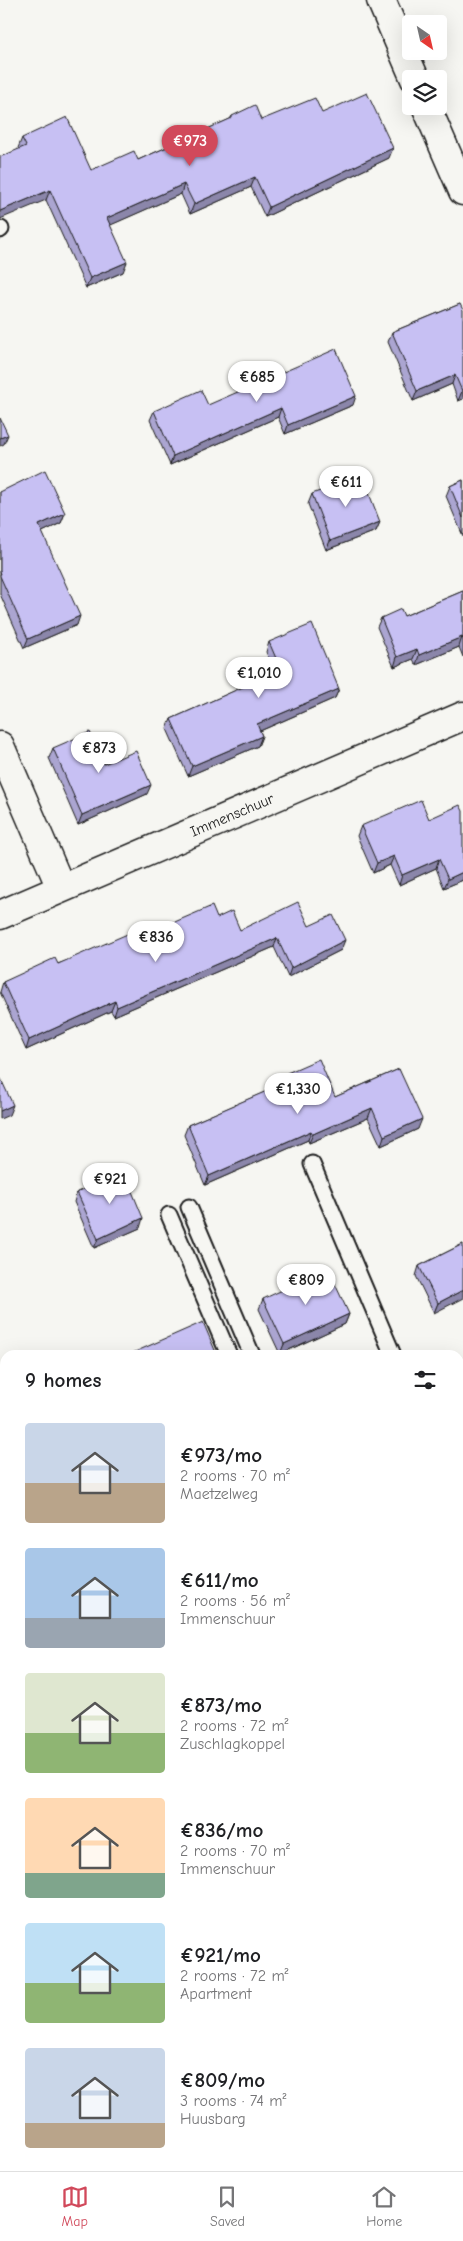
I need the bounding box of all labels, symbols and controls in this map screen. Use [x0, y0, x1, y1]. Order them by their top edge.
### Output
north arrow [402, 15, 448, 60]
map controls [402, 15, 447, 115]
button: layers [402, 70, 447, 115]
pin: €973 [160, 124, 220, 167]
text: €973 [173, 132, 207, 150]
pin: €685 [227, 360, 287, 403]
text: €685 [239, 368, 275, 386]
pin: €611 [316, 466, 376, 508]
text: €611 [330, 473, 362, 491]
pin: €1,010 [218, 656, 300, 699]
text: €1,010 [237, 664, 281, 682]
pin: €873 [69, 732, 129, 774]
text: €873 [82, 739, 116, 757]
street label: Immenschuur [187, 789, 277, 841]
pin: €836 [126, 920, 186, 963]
text: €836 [138, 928, 174, 946]
pin: €1,330 [257, 1072, 339, 1115]
text: €1,330 [275, 1080, 321, 1098]
pin: €921 [80, 1162, 140, 1205]
text: €921 [93, 1170, 127, 1188]
pin: €809 [276, 1264, 336, 1306]
text: €809 [288, 1271, 324, 1289]
icon: filters [411, 1366, 439, 1394]
text: 9 homes [25, 1368, 101, 1392]
icon: home [65, 1443, 125, 1503]
text: €973/mo [180, 1443, 262, 1467]
text: 2 rooms · 70 m² [180, 1467, 290, 1485]
text: Maetzelweg [180, 1485, 258, 1503]
icon: home [65, 1568, 125, 1628]
text: €611/mo [180, 1568, 259, 1592]
text: 2 rooms · 56 m² [180, 1592, 290, 1610]
text: Immenschuur [180, 1610, 275, 1628]
icon: home [65, 1693, 125, 1753]
text: €873/mo [180, 1693, 262, 1717]
text: 2 rooms · 72 m² [180, 1717, 289, 1735]
text: Zuschlagkoppel [180, 1735, 285, 1753]
icon: home [65, 1818, 125, 1878]
text: €836/mo [180, 1818, 263, 1842]
text: 2 rooms · 70 m² [180, 1842, 290, 1860]
text: Immenschuur [180, 1860, 275, 1878]
icon: home [65, 1943, 125, 2003]
text: €921/mo [180, 1943, 261, 1967]
text: 2 rooms · 72 m² [180, 1967, 289, 1985]
text: Apartment [180, 1985, 252, 2003]
icon: home [65, 2068, 125, 2128]
text: €809/mo [180, 2068, 265, 2092]
text: 3 rooms · 74 m² [180, 2092, 286, 2110]
text: Huusbarg [180, 2110, 246, 2128]
tab: Map [61, 2183, 89, 2230]
tab: Saved [210, 2183, 245, 2230]
tab: Home [366, 2183, 402, 2230]

